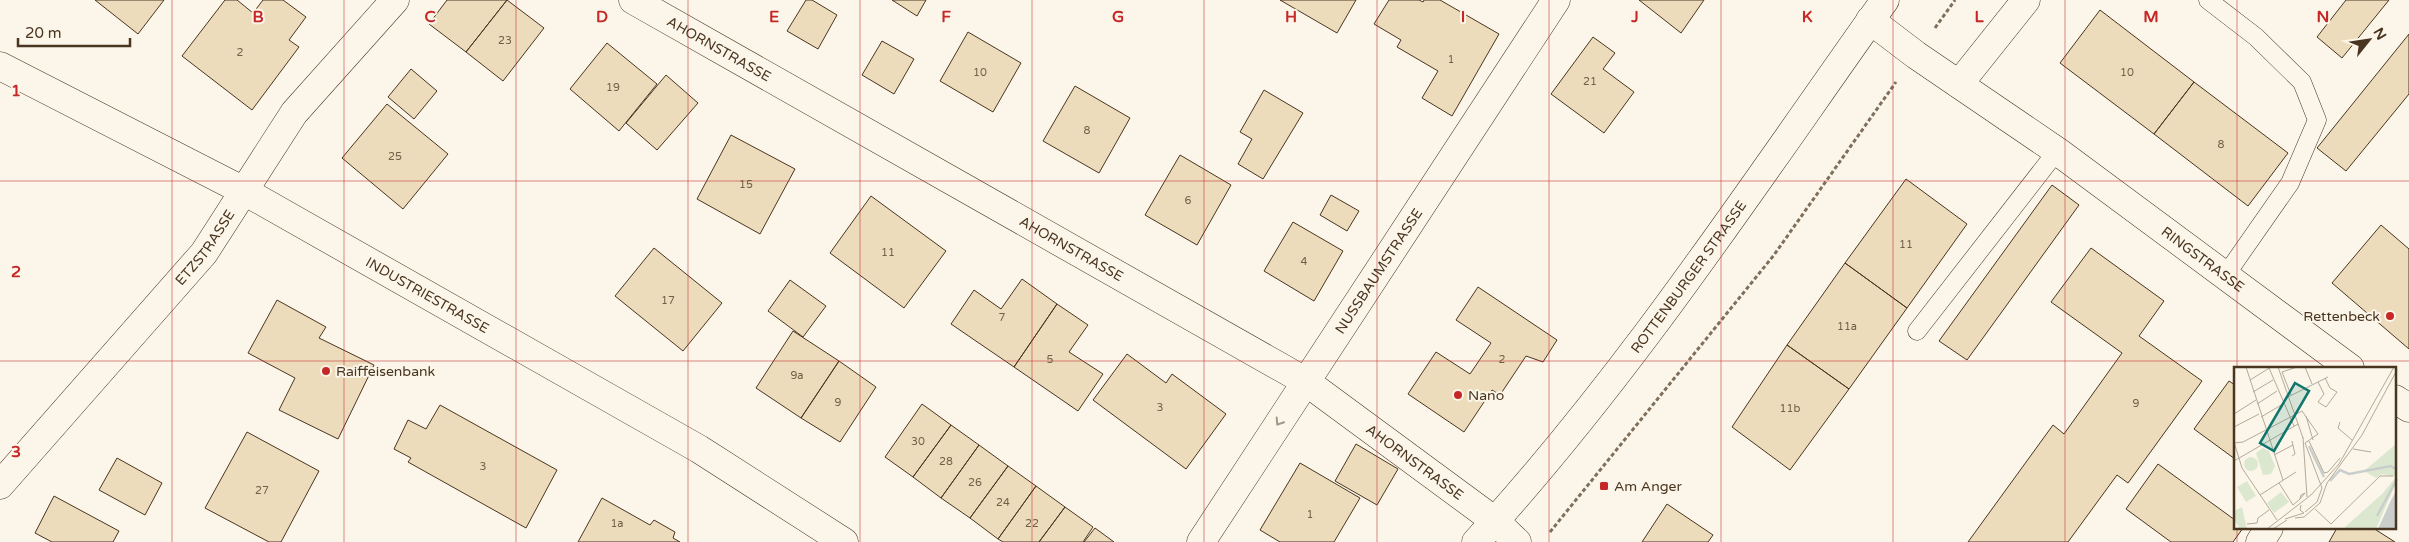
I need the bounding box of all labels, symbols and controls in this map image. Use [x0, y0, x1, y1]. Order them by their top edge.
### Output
text: B [252, 7, 264, 27]
text: C [424, 7, 436, 27]
text: D [596, 7, 608, 27]
text: F [941, 7, 951, 27]
text: G [1112, 7, 1124, 27]
text: H [1285, 7, 1297, 27]
text: I [1461, 7, 1465, 27]
text: J [1630, 7, 1639, 27]
text: K [1802, 7, 1813, 27]
text: L [1974, 7, 1984, 27]
text: M [2143, 7, 2159, 27]
text: N [2317, 7, 2329, 27]
street label: AHORNSTRASSE [664, 13, 774, 85]
scale bar [18, 15, 130, 47]
north arrow [2344, 15, 2394, 65]
text: 20 m [25, 24, 62, 42]
text: N [2370, 25, 2390, 43]
house number: 23 [498, 34, 512, 47]
house number: 2 [237, 46, 244, 59]
house number: 1 [1448, 53, 1454, 66]
house number: 10 [973, 66, 987, 79]
house number: 10 [2120, 66, 2134, 79]
house number: 21 [1583, 75, 1597, 88]
text: 1 [11, 81, 21, 101]
house number: 19 [606, 81, 620, 94]
house number: 8 [1084, 124, 1091, 137]
house number: 8 [2218, 138, 2225, 151]
house number: 25 [388, 150, 402, 163]
house number: 15 [739, 178, 753, 191]
house number: 6 [1185, 194, 1192, 207]
street label: ROTTENBURGER STRASSE [1627, 197, 1750, 357]
street label: NUSSBAUMSTRASSE [1332, 205, 1426, 337]
street label: ETZSTRASSE [172, 207, 239, 289]
street label: AHORNSTRASSE [1016, 213, 1126, 285]
street label: RINGSTRASSE [2158, 223, 2248, 296]
house number: 11 [1899, 238, 1913, 251]
house number: 11 [881, 246, 895, 259]
street label: INDUSTRIESTRASSE [362, 254, 492, 337]
house number: 4 [1301, 255, 1308, 268]
text: 2 [11, 262, 21, 282]
house number: 17 [661, 294, 675, 307]
place label: Rettenbeck [2303, 308, 2380, 325]
marker: Rettenbeck [2384, 310, 2396, 322]
house number: 7 [999, 311, 1006, 324]
house number: 11a [1837, 320, 1857, 333]
house number: 5 [1047, 353, 1054, 366]
house number: 2 [1499, 353, 1506, 366]
place label: Raiffeisenbank [336, 363, 436, 380]
marker: Raiffeisenbank [320, 365, 332, 377]
inset map [2234, 367, 2396, 530]
house number: 9a [790, 369, 804, 382]
place label: Nano [1468, 387, 1504, 404]
marker: Nano [1452, 389, 1464, 401]
house number: 9 [835, 396, 842, 409]
house number: 9 [2133, 397, 2140, 410]
house number: 3 [1157, 401, 1164, 414]
house number: 11b [1780, 402, 1800, 415]
one-way arrow [1275, 417, 1285, 426]
street label: AHORNSTRASSE [1363, 421, 1467, 504]
house number: 30 [911, 435, 925, 448]
text: 3 [11, 442, 21, 462]
house number: 28 [939, 455, 953, 468]
house number: 3 [480, 460, 487, 473]
house number: 26 [968, 476, 982, 489]
place label: Am Anger [1614, 478, 1682, 495]
marker: Am Anger [1598, 480, 1610, 492]
house number: 27 [255, 484, 269, 497]
house number: 24 [996, 496, 1010, 509]
house number: 1 [1307, 508, 1313, 521]
house number: 1a [610, 517, 624, 530]
house number: 22 [1025, 517, 1039, 530]

